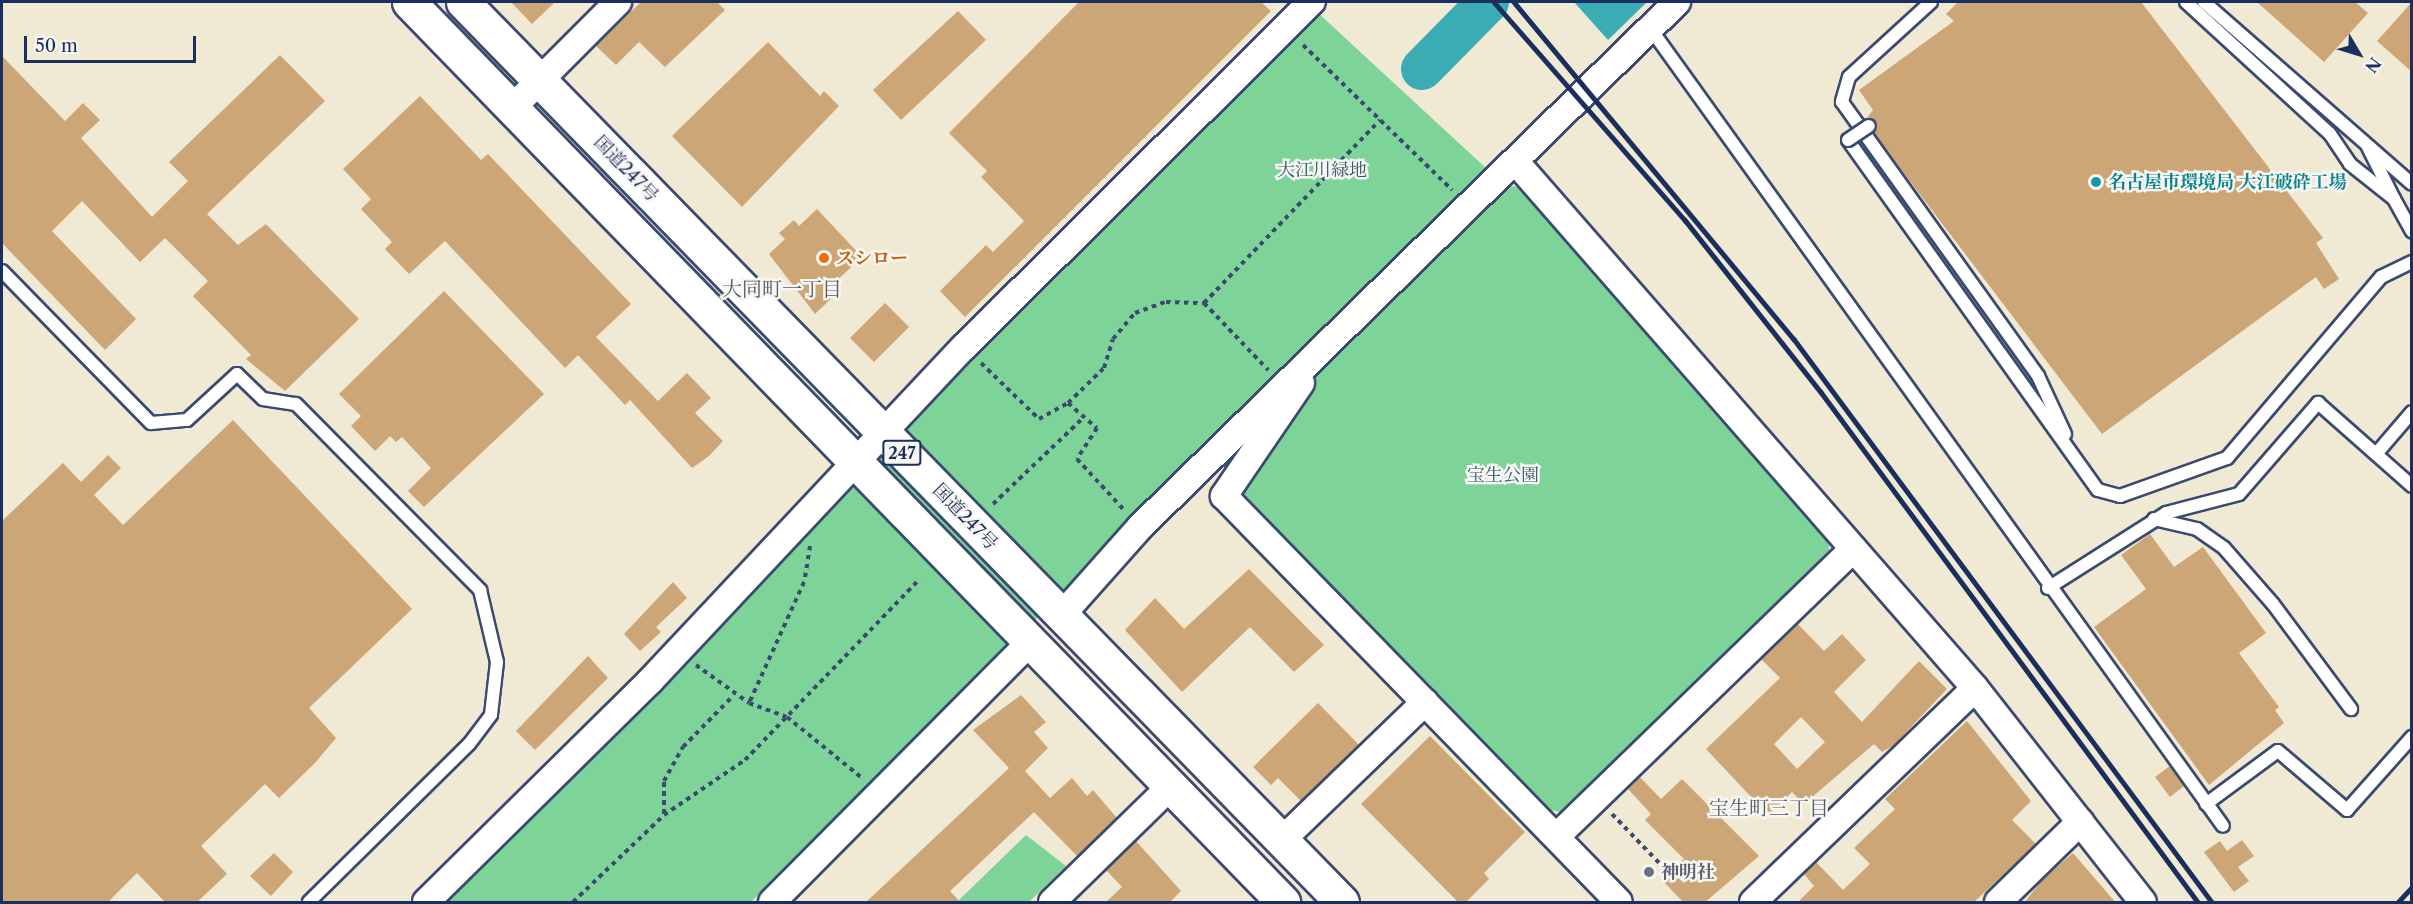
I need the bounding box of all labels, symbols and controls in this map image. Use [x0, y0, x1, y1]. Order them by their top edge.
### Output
scale bar [27, 24, 200, 62]
north arrow [2329, 24, 2389, 84]
text: 50 m [35, 35, 78, 57]
text: N [2361, 53, 2385, 77]
street label: 国道247号 [589, 131, 663, 207]
park label: 大江川緑地 [1277, 159, 1367, 181]
place label: 名古屋市環境局 大江破砕工場 [2108, 171, 2347, 193]
marker: 名古屋市環境局 大江破砕工場 [2089, 175, 2103, 189]
place label: スシロー [836, 247, 908, 269]
marker: スシロー [817, 251, 831, 265]
district label: 大同町一丁目 [722, 277, 842, 301]
road number: 247 [881, 440, 923, 466]
park label: 宝生公園 [1467, 464, 1539, 486]
street label: 国道247号 [928, 479, 1002, 555]
district label: 宝生町三丁目 [1709, 796, 1829, 820]
place label: 神明社 [1661, 861, 1715, 883]
marker: 神明社 [1642, 865, 1656, 879]

